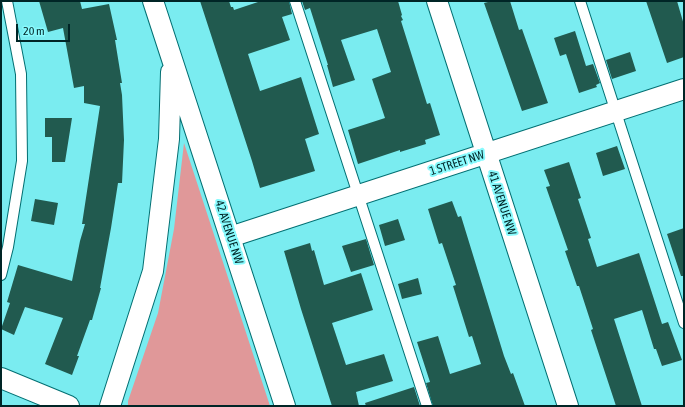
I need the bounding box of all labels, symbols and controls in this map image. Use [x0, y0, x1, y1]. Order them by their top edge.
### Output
scale bar [18, 16, 72, 42]
text: 20 m [23, 24, 45, 38]
street label: 1 STREET NW [428, 147, 486, 179]
street label: 41 AVENUE NW [485, 169, 519, 237]
street label: 42 AVENUE NW [212, 198, 246, 266]

